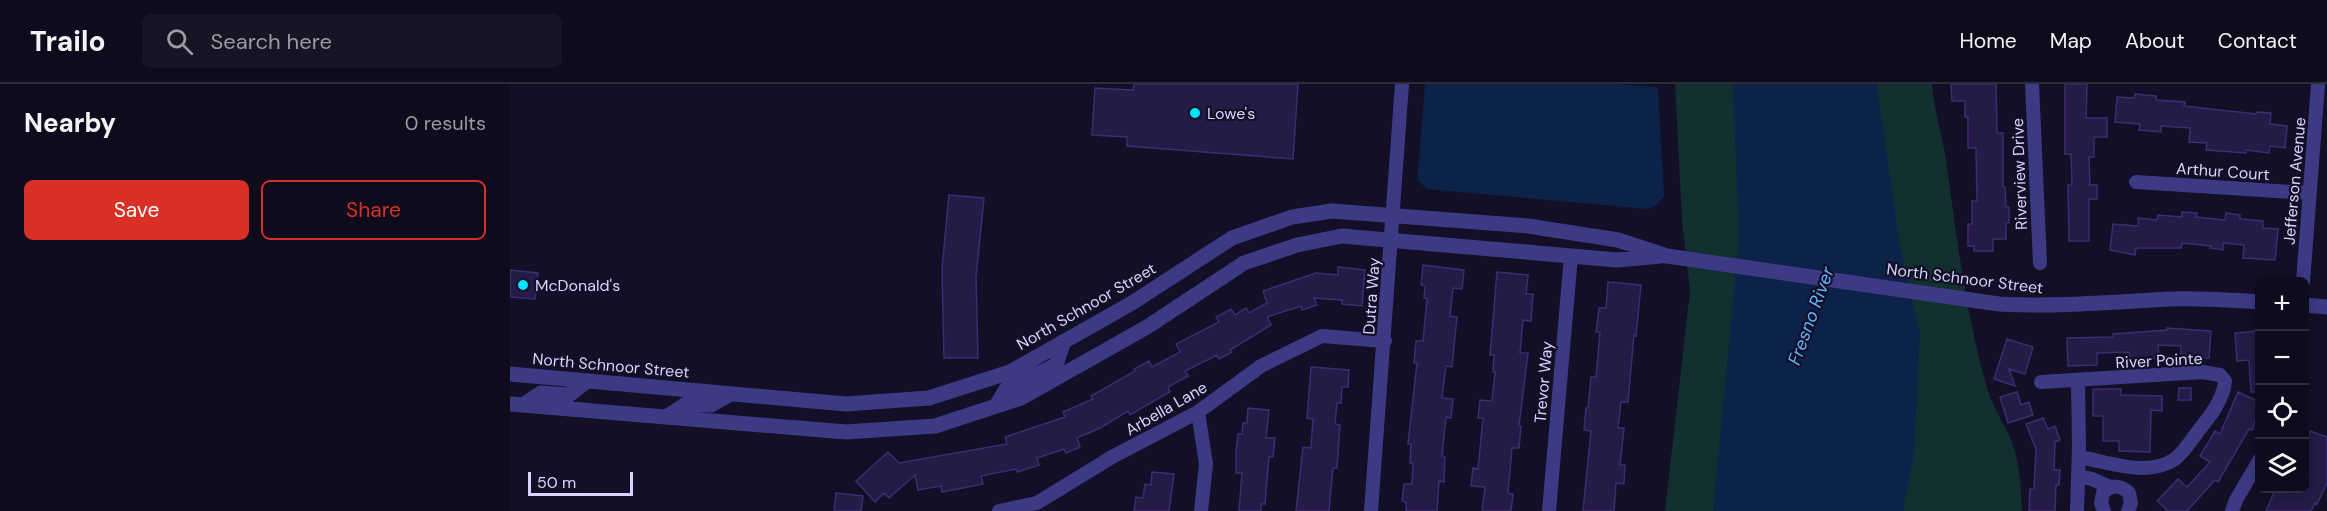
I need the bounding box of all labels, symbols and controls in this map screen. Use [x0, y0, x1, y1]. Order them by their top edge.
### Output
search box [142, 14, 562, 68]
text: Trailo [30, 23, 106, 60]
icon: search [163, 25, 196, 58]
text: Search here [211, 27, 332, 56]
text: Home [1959, 27, 2017, 55]
text: Map [2050, 27, 2092, 55]
text: About [2125, 27, 2185, 55]
text: Contact [2218, 27, 2297, 55]
place label: Lowe's [1207, 103, 1255, 124]
text: Nearby [24, 106, 116, 140]
marker: Lowe's [1188, 106, 1202, 120]
text: 0 results [405, 110, 486, 136]
street label: Jefferson Avenue [2278, 116, 2311, 246]
street label: Riverview Drive [2007, 118, 2032, 230]
street label: Arthur Court [2176, 158, 2270, 185]
button: Save [24, 180, 249, 240]
button: Share [261, 180, 486, 240]
street label: Dutra Way [1358, 257, 1385, 335]
street label: North Schnoor Street [1013, 258, 1160, 355]
street label: North Schnoor Street [1885, 258, 2044, 299]
water label: Fresno River [1782, 262, 1840, 368]
place label: McDonald's [535, 275, 620, 296]
map controls [2255, 277, 2309, 493]
button: + [2255, 277, 2309, 331]
marker: McDonald's [516, 278, 530, 292]
button: − [2255, 331, 2309, 385]
street label: Trevor Way [1529, 340, 1558, 424]
street label: North Schnoor Street [532, 348, 690, 383]
street label: River Pointe [2115, 348, 2203, 373]
street label: Arbella Lane [1122, 377, 1211, 440]
button: locate [2255, 385, 2309, 439]
button: layers [2255, 439, 2309, 493]
scale bar [528, 469, 633, 496]
text: 50 m [537, 472, 576, 493]

